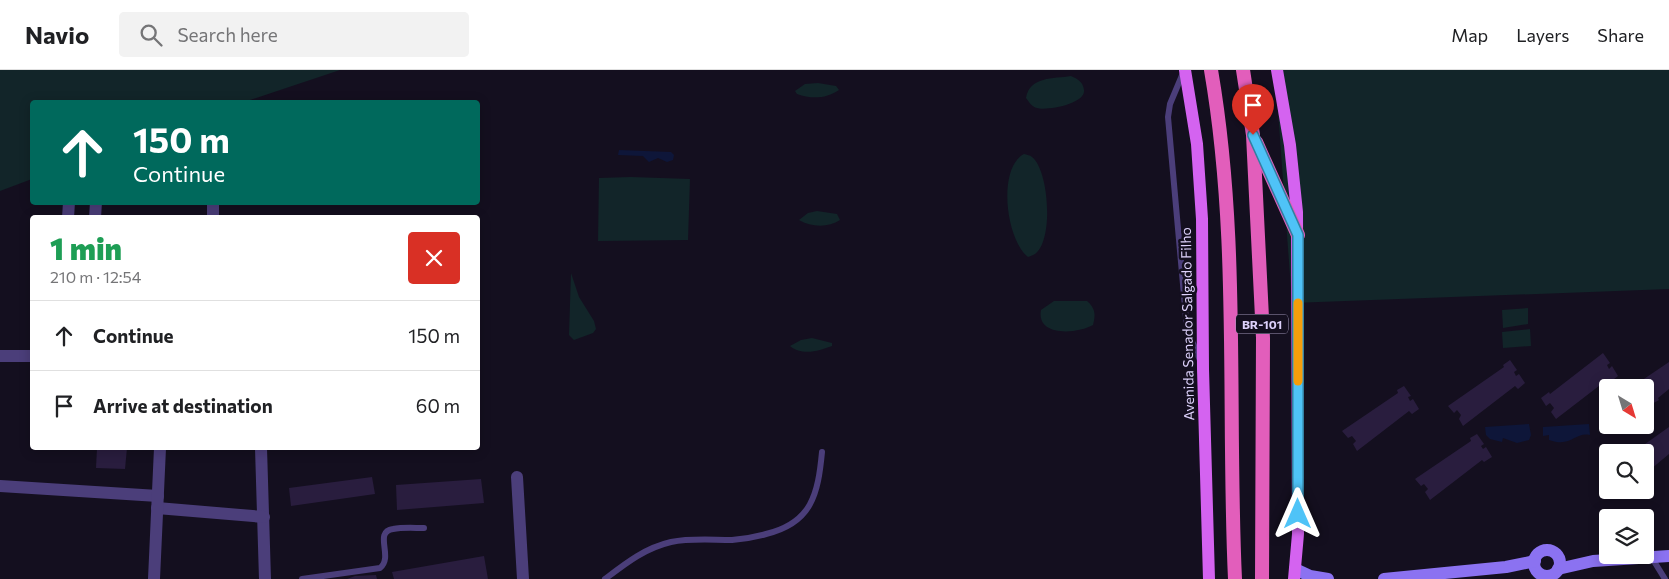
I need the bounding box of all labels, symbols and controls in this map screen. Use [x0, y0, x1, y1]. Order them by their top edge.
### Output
search box [119, 12, 469, 57]
text: Navio [25, 20, 89, 49]
icon: search [137, 21, 165, 49]
text: Search here [177, 23, 278, 46]
text: Map [1451, 24, 1488, 46]
text: Layers [1516, 24, 1569, 46]
text: Share [1597, 24, 1644, 46]
pin [1232, 84, 1274, 135]
icon: arrive [1239, 91, 1267, 119]
text: 150 m [133, 117, 230, 160]
icon: ahead [50, 120, 115, 185]
text: Continue [133, 160, 225, 187]
street label: Avenida Senador Salgado Filho [1177, 227, 1197, 421]
text: 1 min [50, 229, 122, 266]
button: close [408, 232, 460, 284]
text: 210 m · 12:54 [50, 267, 141, 286]
road number: BR-101 [1236, 314, 1288, 334]
icon: ahead [50, 322, 78, 350]
text: Continue [93, 324, 173, 347]
text: 150 m [408, 324, 460, 347]
north arrow [1599, 379, 1654, 434]
map controls [1599, 379, 1654, 564]
icon: arrive [50, 392, 78, 420]
text: Arrive at destination [93, 394, 273, 417]
text: 60 m [416, 394, 460, 417]
button: search [1599, 444, 1654, 499]
position arrow [1271, 487, 1323, 539]
button: layers [1599, 509, 1654, 564]

